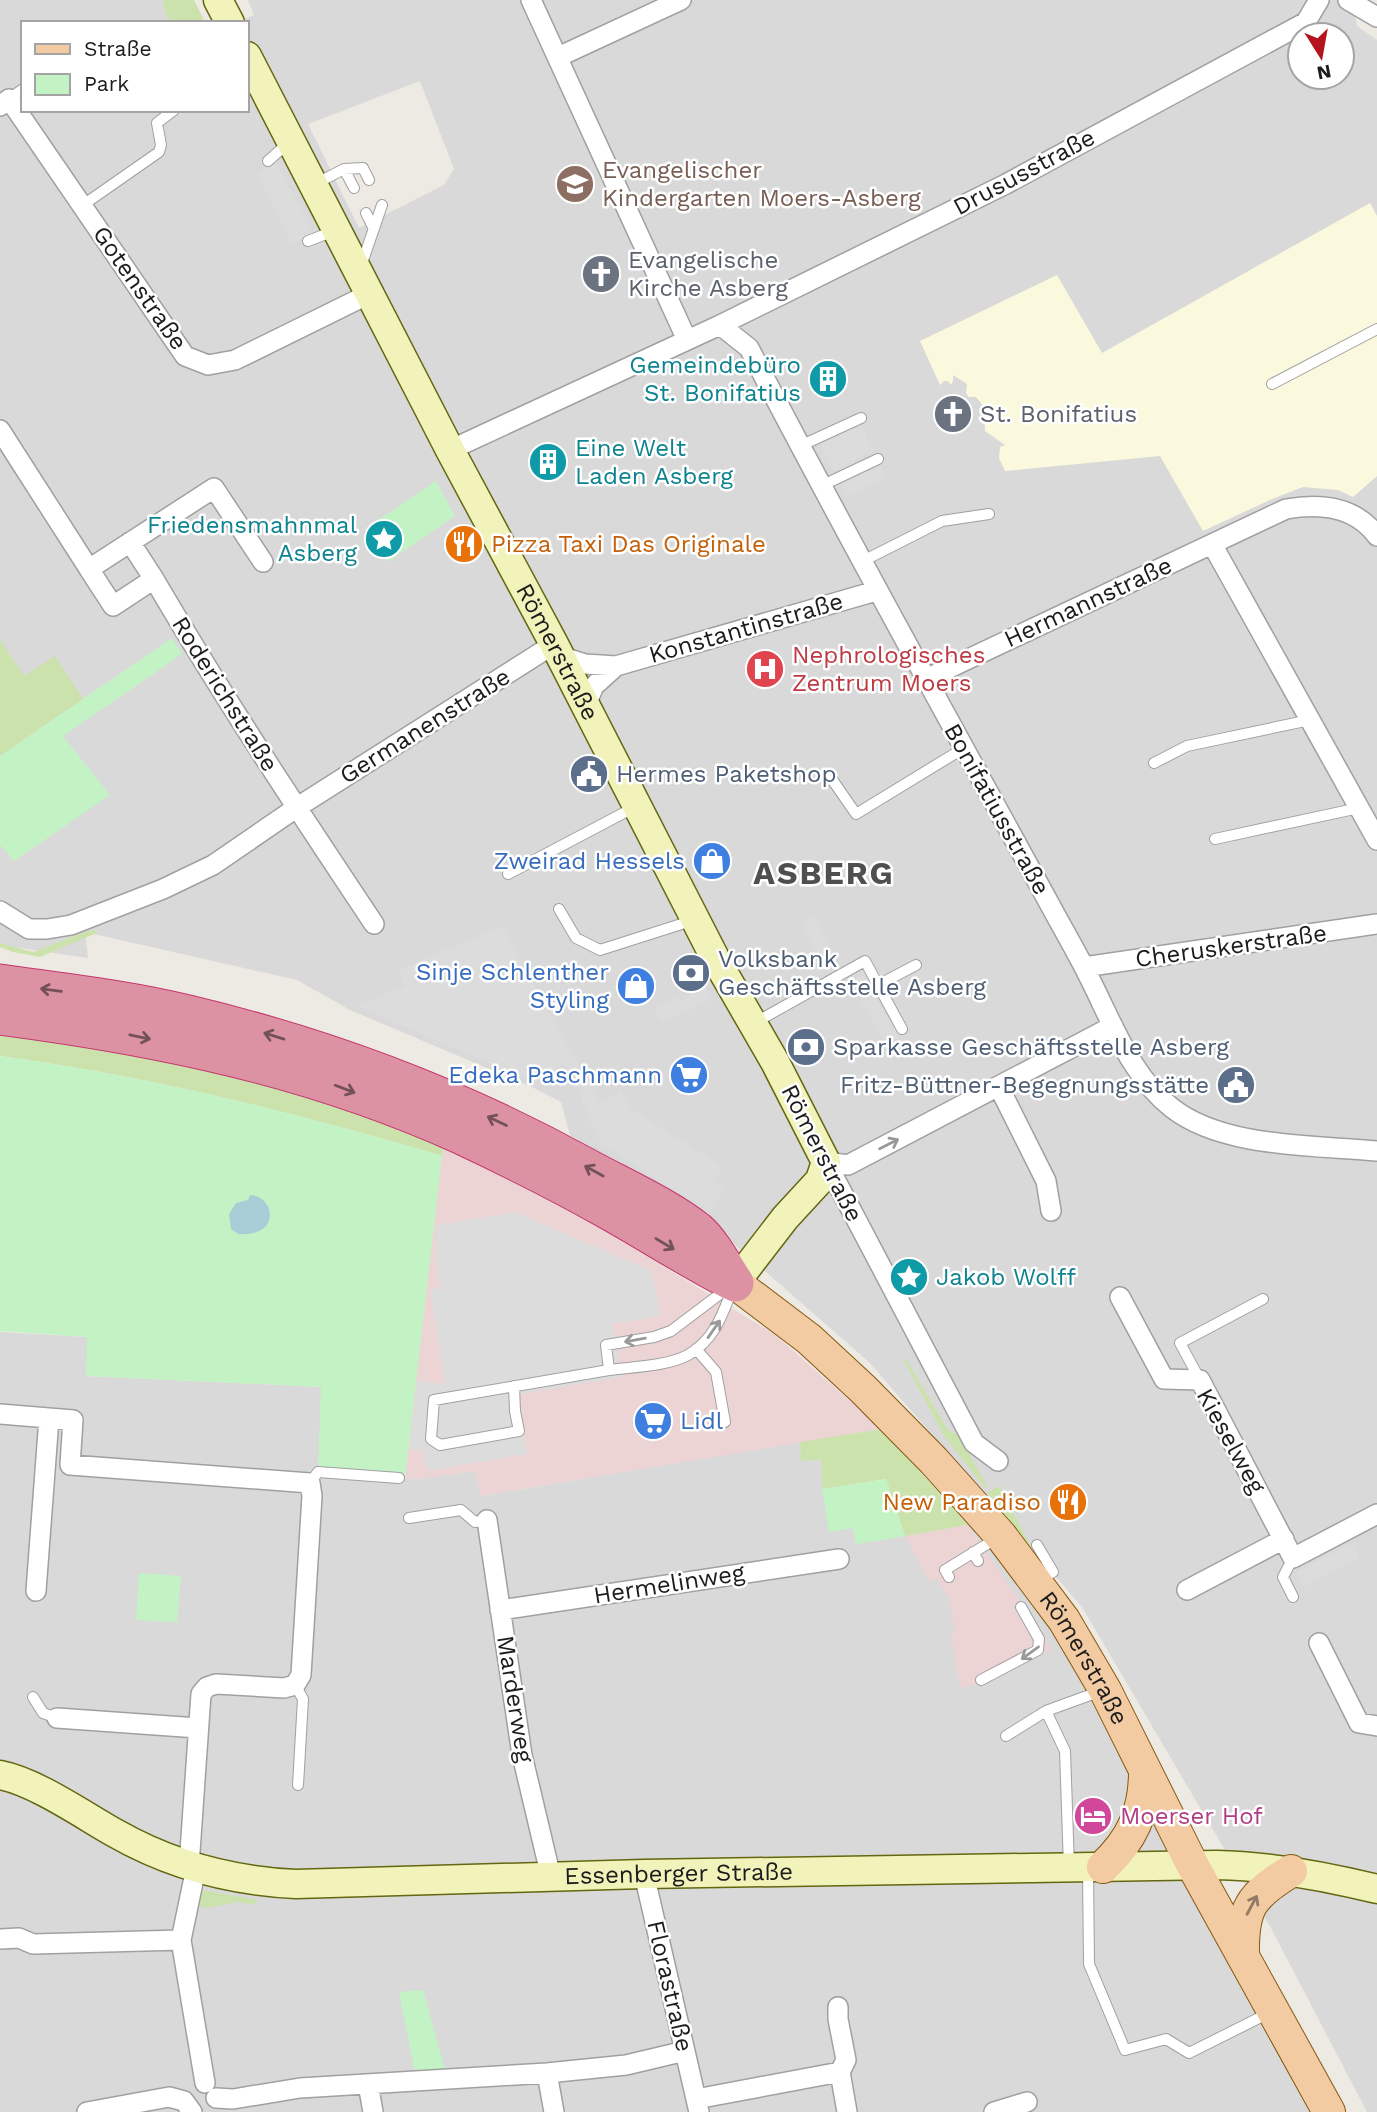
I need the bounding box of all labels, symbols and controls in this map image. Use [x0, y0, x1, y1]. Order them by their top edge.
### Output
legend [21, 21, 248, 112]
north arrow [1286, 21, 1356, 91]
text: Straße [84, 36, 152, 61]
text: N [1315, 60, 1333, 85]
text: Park [84, 71, 129, 96]
street label: Drususstraße [948, 123, 1100, 221]
place label: Evangelischer Kindergarten Moers-Asberg [602, 156, 921, 212]
school or university icon: Evangelischer Kindergarten Moers-Asberg [554, 163, 596, 205]
street label: Gotenstraße [87, 221, 193, 355]
place label: Evangelische Kirche Asberg [628, 246, 788, 302]
church icon: Evangelische Kirche Asberg [580, 253, 622, 295]
place label: Gemeindebüro St. Bonifatius [629, 351, 801, 407]
building icon: Gemeindebüro St. Bonifatius [807, 358, 849, 400]
church icon: St. Bonifatius [932, 393, 974, 435]
place label: St. Bonifatius [980, 400, 1137, 428]
place label: Eine Welt Laden Asberg [575, 434, 733, 490]
building icon: Eine Welt Laden Asberg [527, 441, 569, 483]
place label: Friedensmahnmal Asberg [147, 511, 358, 567]
place icon: Friedensmahnmal Asberg [363, 518, 405, 560]
restaurant icon: Pizza Taxi Das Originale [443, 523, 485, 565]
place label: Pizza Taxi Das Originale [491, 530, 766, 558]
street label: Hermannstraße [1000, 551, 1176, 653]
street label: Römerstraße [510, 579, 605, 725]
street label: Konstantinstraße [646, 587, 846, 669]
street label: Roderichstraße [166, 611, 284, 777]
place label: Nephrologisches Zentrum Moers [792, 641, 985, 697]
hospital icon: Nephrologisches Zentrum Moers [744, 648, 786, 690]
street label: Germanenstraße [335, 662, 515, 790]
street label: Bonifatiusstraße [938, 718, 1056, 900]
public building icon: Hermes Paketshop [568, 753, 610, 795]
place label: Hermes Paketshop [616, 760, 837, 788]
shop icon: Zweirad Hessels [691, 840, 733, 882]
place label: Zweirad Hessels [494, 847, 685, 875]
district label: ASBERG [753, 854, 895, 892]
street label: Cheruskerstraße [1133, 919, 1329, 973]
place label: Volksbank Geschäftsstelle Asberg [718, 945, 986, 1001]
bank icon: Volksbank Geschäftsstelle Asberg [670, 952, 712, 994]
place label: Sinje Schlenther Styling [416, 958, 609, 1014]
shop icon: Sinje Schlenther Styling [615, 965, 657, 1007]
one-way arrow [40, 984, 63, 997]
bank icon: Sparkasse Geschäftsstelle Asberg [785, 1026, 827, 1068]
one-way arrow [263, 1029, 285, 1042]
one-way arrow [128, 1030, 151, 1044]
place label: Sparkasse Geschäftsstelle Asberg [833, 1033, 1229, 1061]
supermarket icon: Edeka Paschmann [668, 1054, 710, 1096]
place label: Edeka Paschmann [448, 1061, 662, 1089]
public building icon: Fritz-Büttner-Begegnungsstätte [1215, 1064, 1257, 1106]
place label: Fritz-Büttner-Begegnungsstätte [840, 1071, 1209, 1099]
street label: Römerstraße [775, 1080, 869, 1226]
one-way arrow [333, 1084, 355, 1097]
one-way arrow [487, 1114, 508, 1127]
one-way arrow [878, 1137, 898, 1151]
one-way arrow [585, 1164, 605, 1178]
one-way arrow [654, 1238, 674, 1252]
place icon: Jakob Wolff [888, 1256, 930, 1298]
place label: Jakob Wolff [936, 1263, 1076, 1291]
one-way arrow [707, 1320, 721, 1339]
one-way arrow [624, 1334, 647, 1347]
street label: Kieselweg [1191, 1384, 1271, 1499]
supermarket icon: Lidl [632, 1400, 674, 1442]
place label: Lidl [680, 1407, 724, 1435]
restaurant icon: New Paradiso [1047, 1481, 1089, 1523]
place label: New Paradiso [883, 1488, 1041, 1516]
street label: Hermelinweg [592, 1558, 747, 1610]
street label: Römerstraße [1033, 1586, 1134, 1729]
street label: Marderweg [491, 1633, 539, 1765]
one-way arrow [1020, 1645, 1039, 1660]
hotel icon: Moerser Hof [1072, 1795, 1114, 1837]
place label: Moerser Hof [1120, 1802, 1263, 1830]
street label: Essenberger Straße [564, 1858, 793, 1890]
one-way arrow [1246, 1895, 1259, 1916]
street label: Florastraße [641, 1918, 699, 2054]

